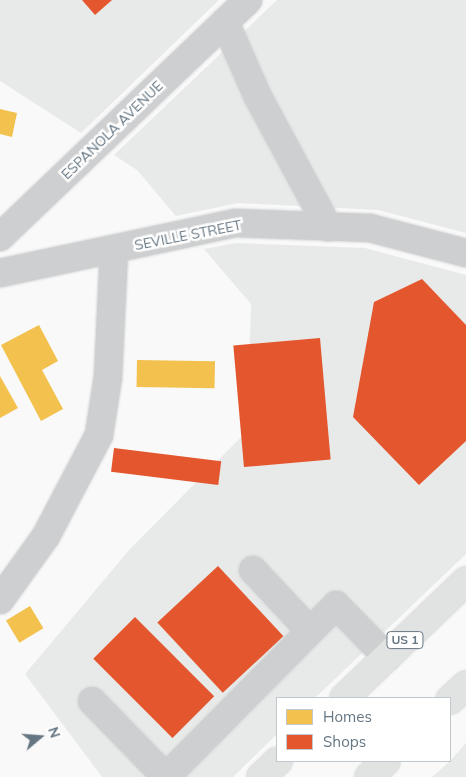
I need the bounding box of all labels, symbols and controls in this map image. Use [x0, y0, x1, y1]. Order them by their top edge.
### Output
street label: ESPANOLA AVENUE [58, 77, 166, 183]
street label: SEVILLE STREET [133, 216, 243, 254]
road number: US 1 [386, 630, 424, 650]
legend [276, 697, 451, 762]
text: Homes [323, 707, 372, 726]
north arrow [15, 712, 65, 762]
text: N [44, 725, 64, 740]
text: Shops [323, 732, 366, 751]

